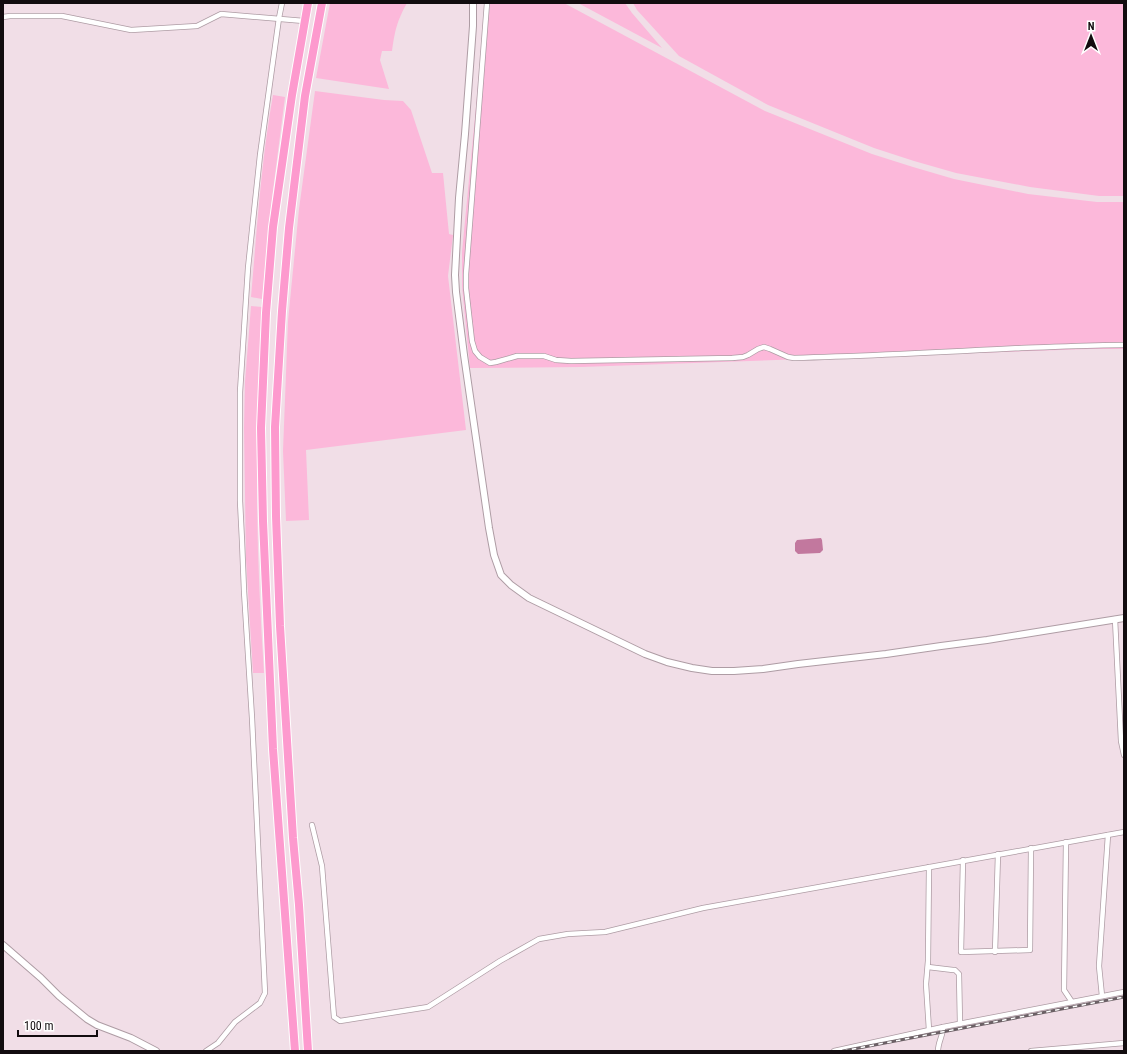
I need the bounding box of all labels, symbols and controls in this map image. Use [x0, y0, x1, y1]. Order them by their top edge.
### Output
north arrow [1071, 16, 1111, 56]
text: N [1088, 20, 1095, 33]
scale bar [18, 1012, 97, 1038]
text: 100 m [24, 1019, 54, 1033]

